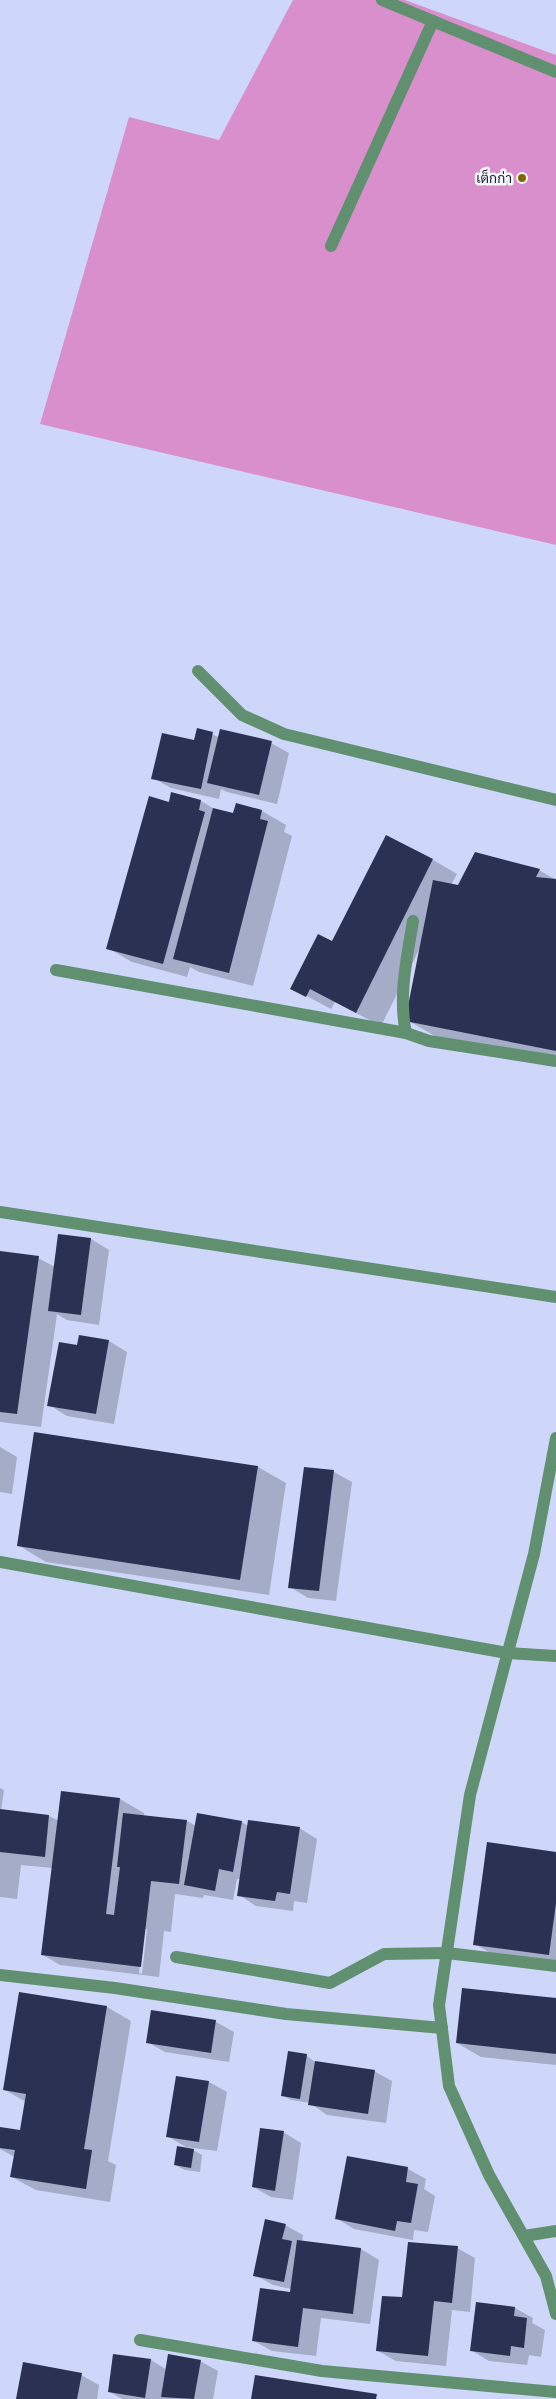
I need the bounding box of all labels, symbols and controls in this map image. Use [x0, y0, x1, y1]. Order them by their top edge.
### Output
place label: เต็กก่า [476, 168, 512, 187]
marker: เต็กก่า [516, 172, 528, 184]

